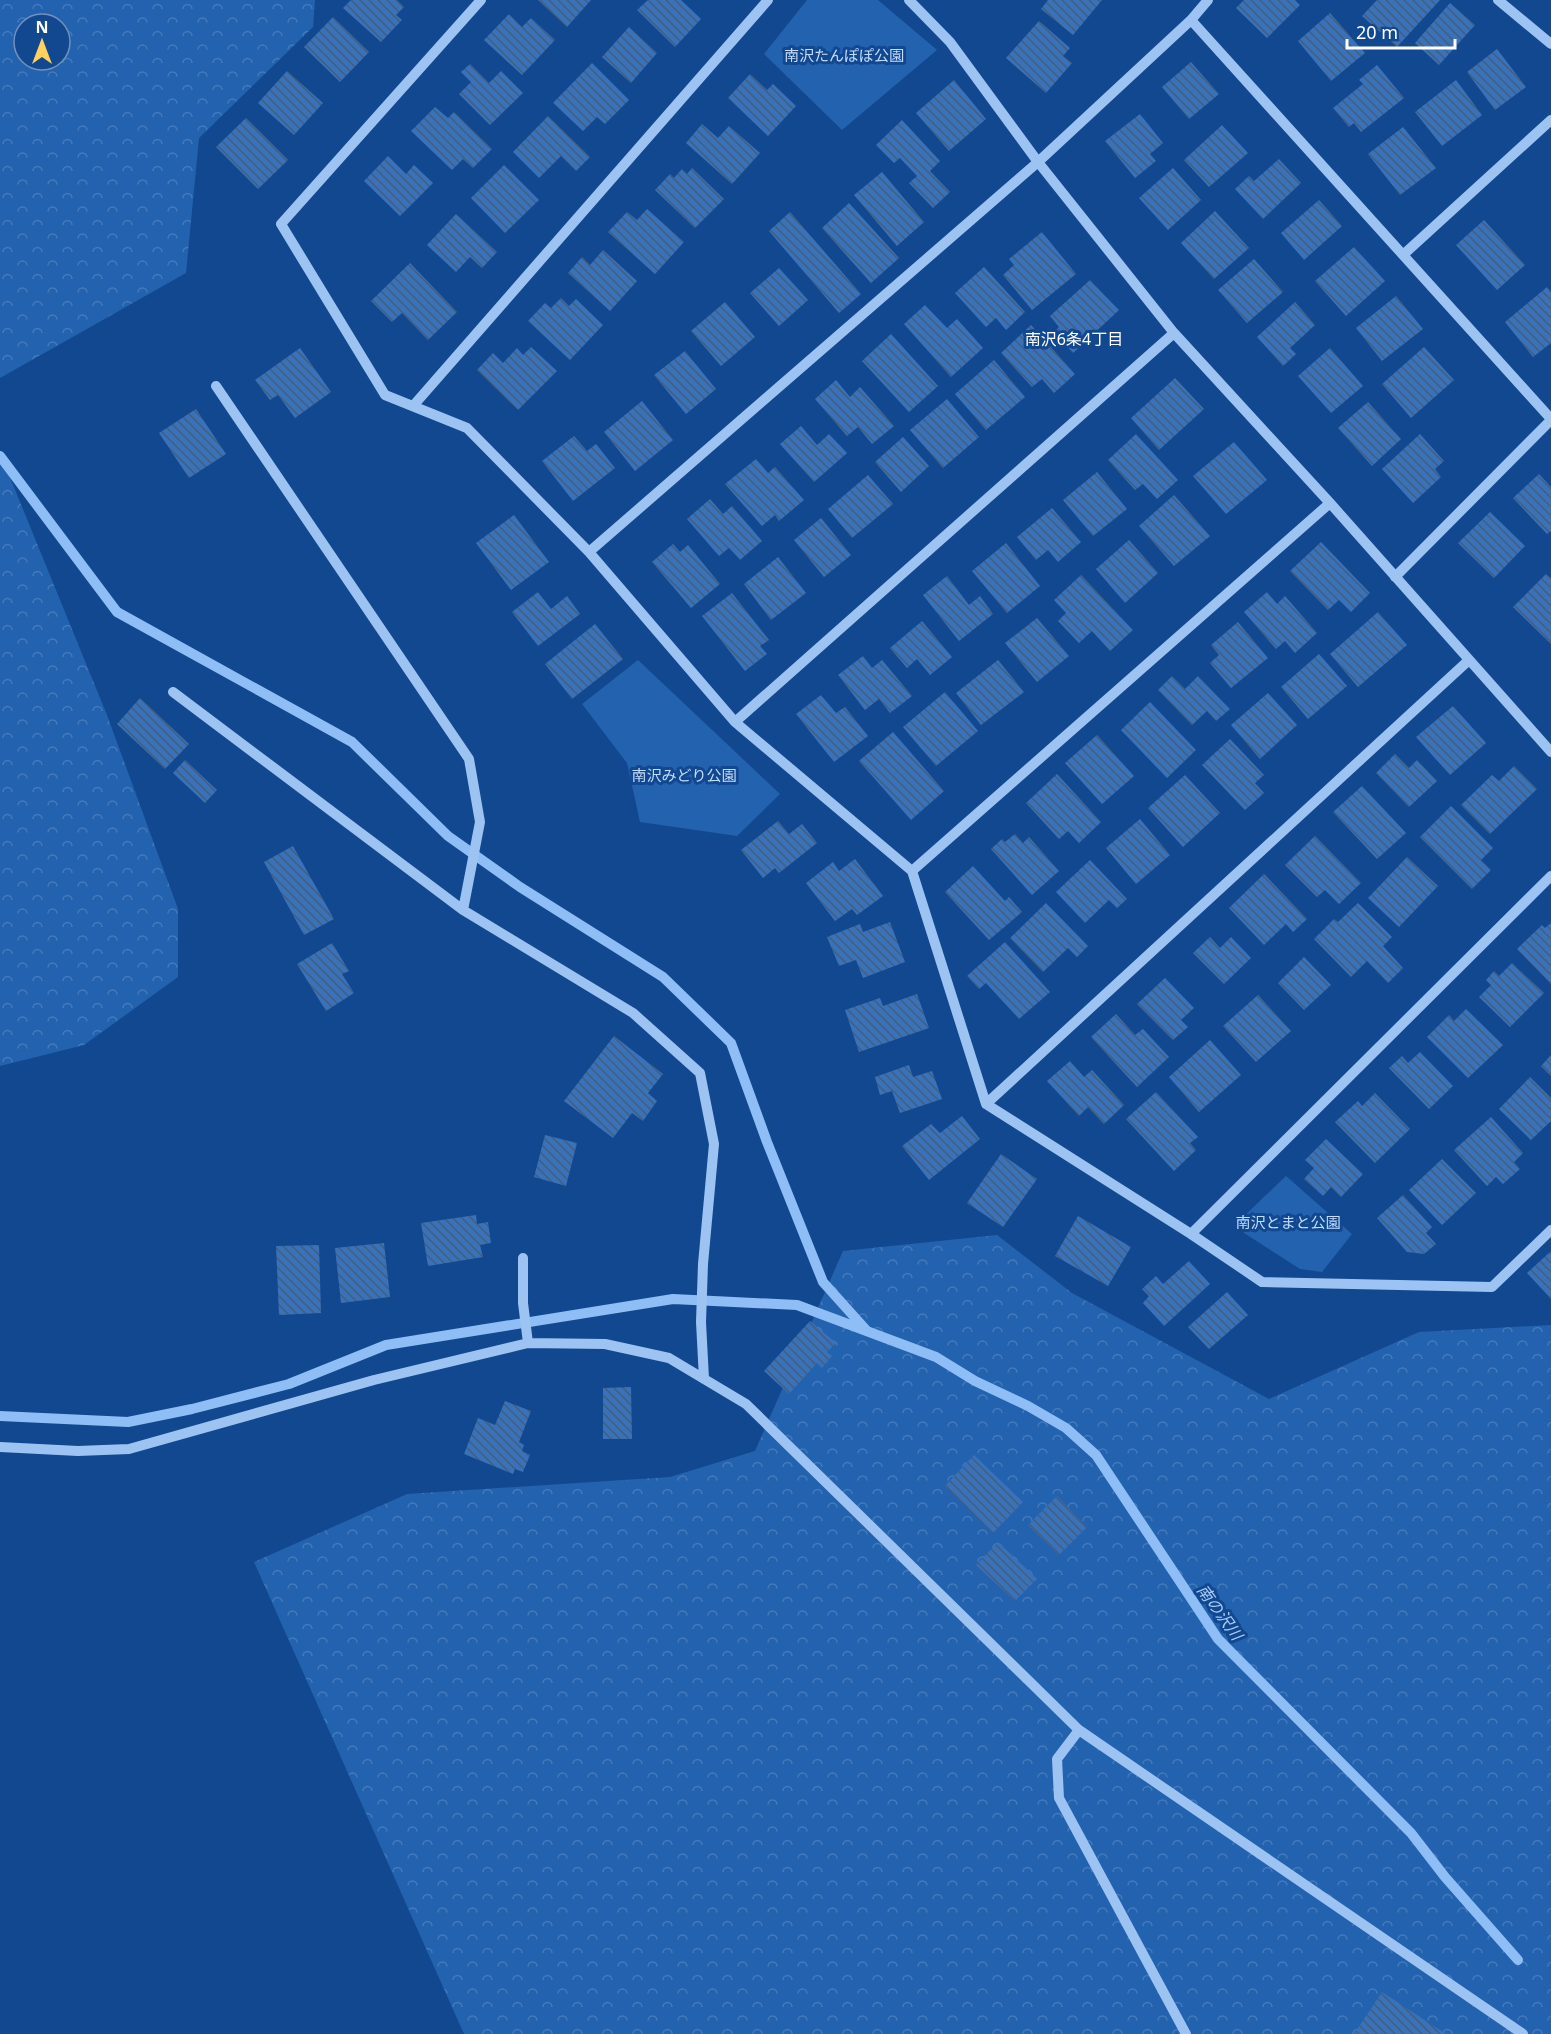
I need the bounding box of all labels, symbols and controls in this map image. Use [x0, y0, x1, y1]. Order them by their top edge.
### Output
north arrow [12, 12, 72, 72]
scale bar [1347, 12, 1455, 50]
text: N [35, 16, 49, 38]
text: 20 m [1356, 20, 1398, 44]
park label: 南沢たんぽぽ公園 [784, 45, 904, 65]
district label: 南沢6条4丁目 [1025, 328, 1123, 350]
park label: 南沢みどり公園 [631, 765, 737, 785]
park label: 南沢とまと公園 [1235, 1212, 1341, 1232]
water label: 南の沢川 [1192, 1580, 1249, 1646]

